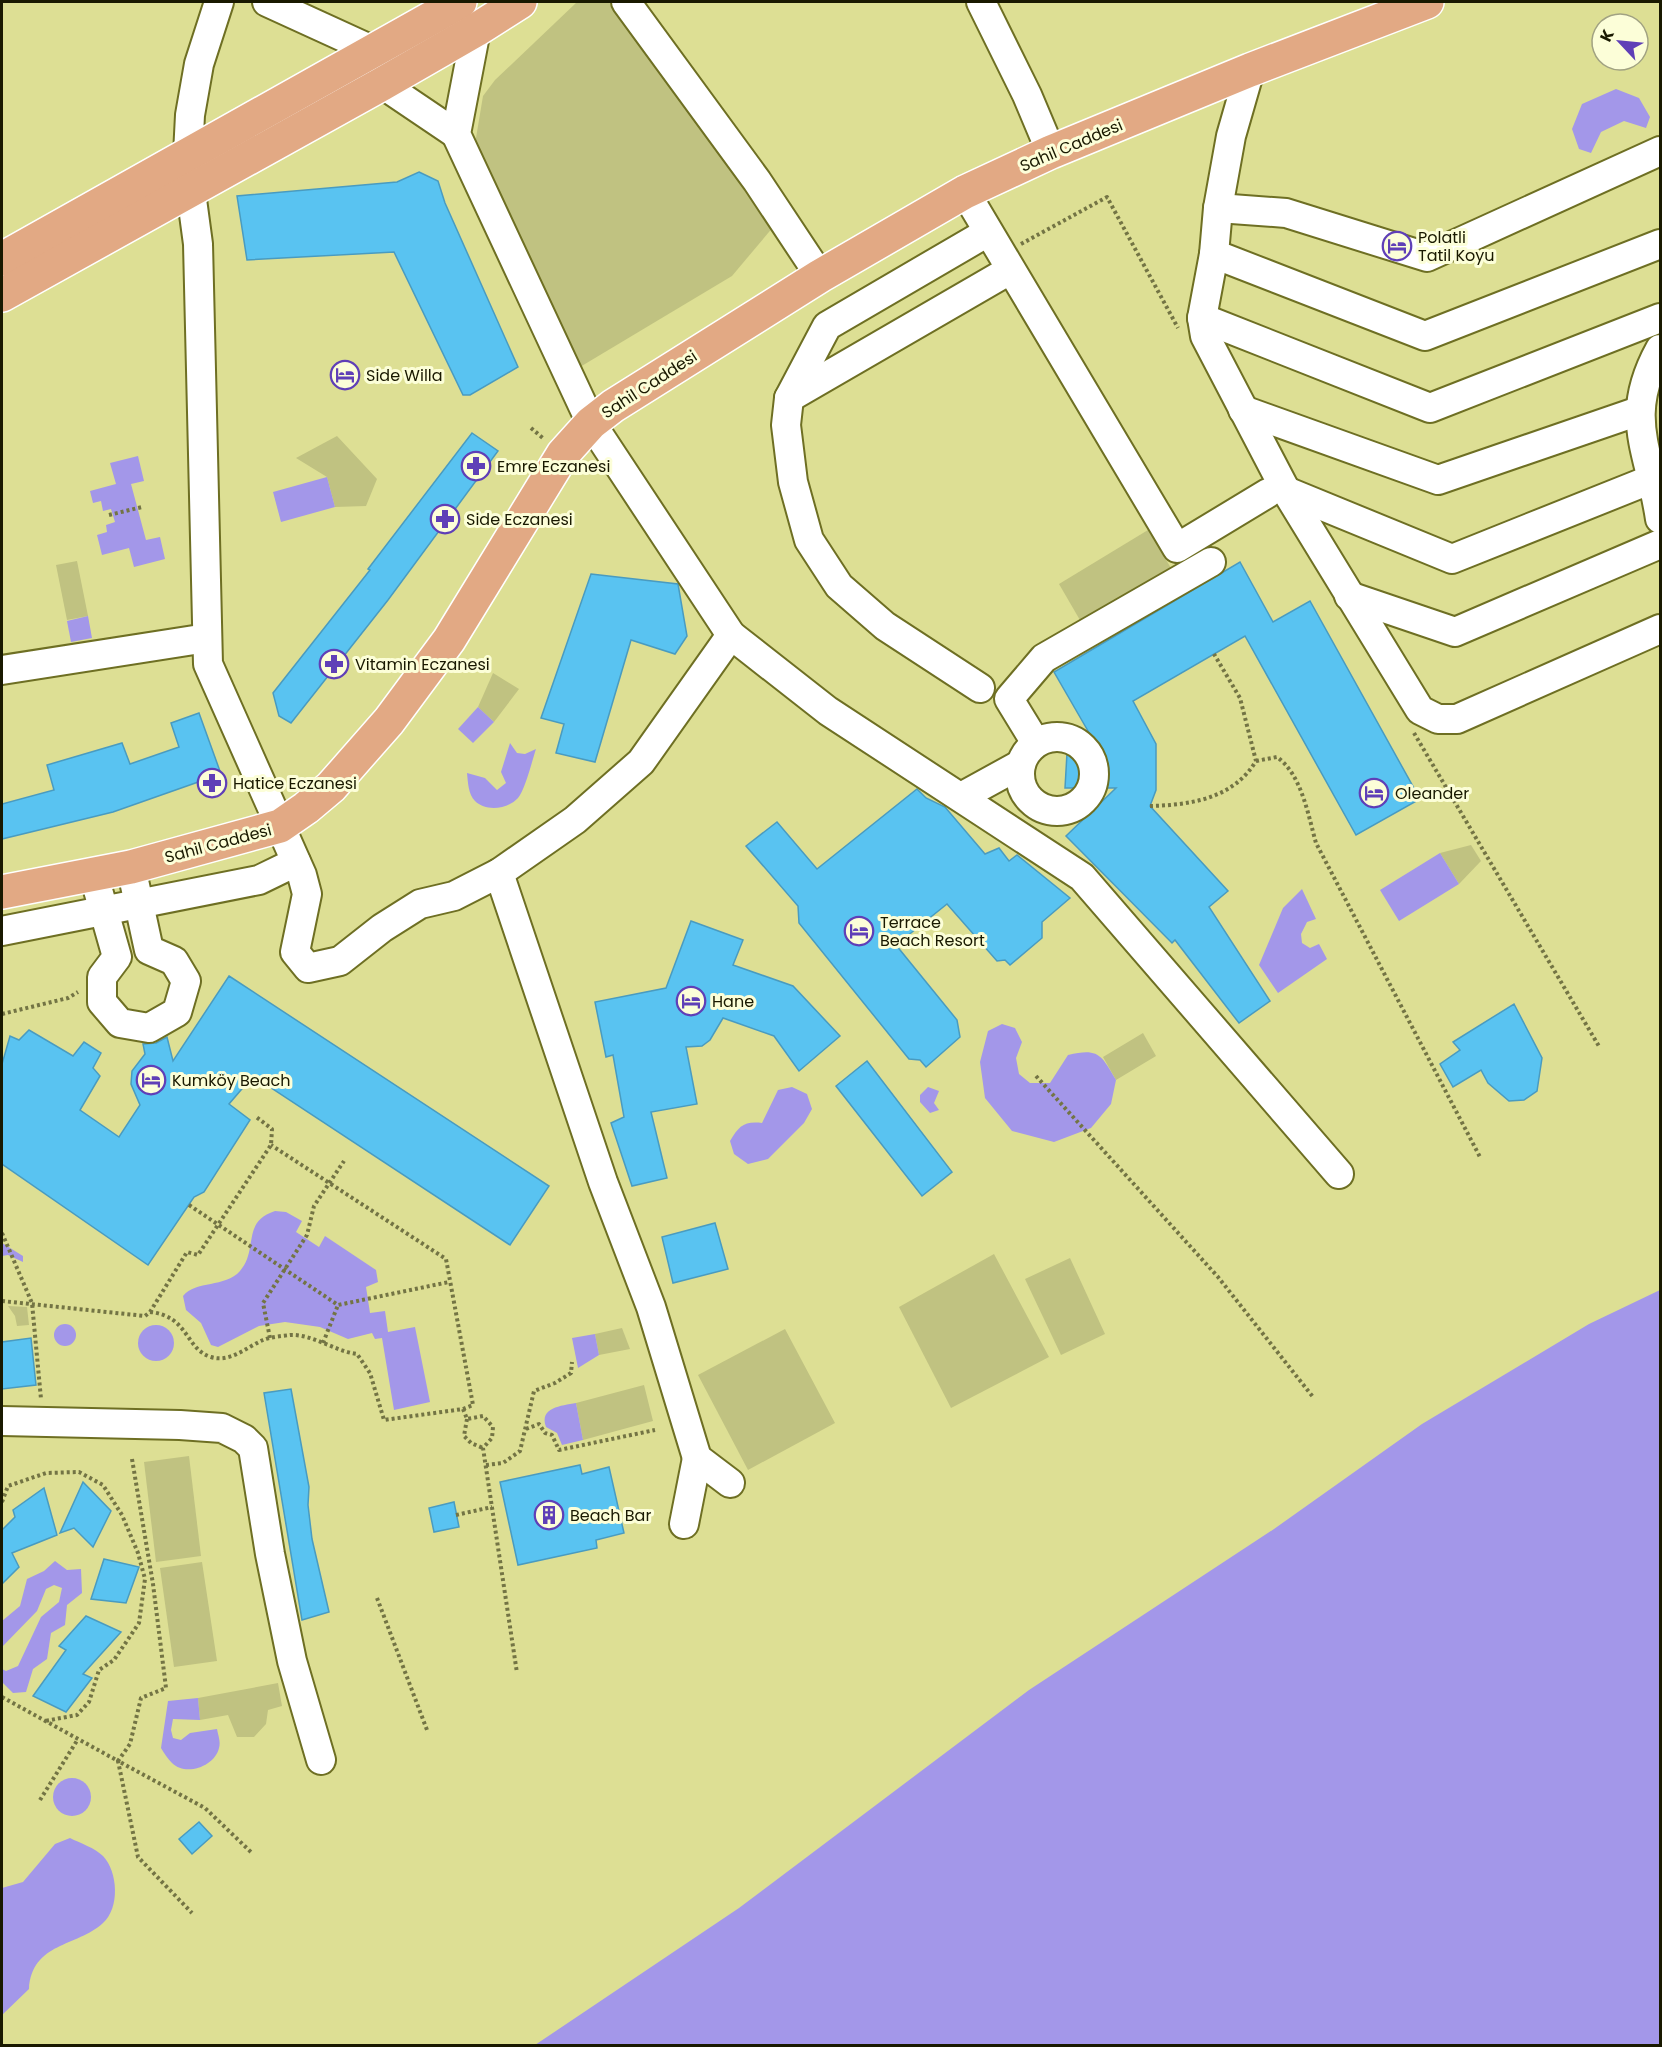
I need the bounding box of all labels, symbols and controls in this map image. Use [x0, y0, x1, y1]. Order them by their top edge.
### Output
north arrow [1590, 12, 1650, 72]
text: K [1594, 26, 1620, 46]
street label: Sahil Caddesi [1016, 113, 1126, 177]
place label: Polatli Tatil Koyu [1418, 226, 1495, 267]
hotel icon: Polatli Tatil Koyu [1381, 230, 1413, 262]
street label: Sahil Caddesi [597, 345, 701, 424]
hotel icon: Side Willa [329, 359, 361, 391]
place label: Side Willa [366, 364, 443, 387]
pharmacy icon: Emre Eczanesi [460, 450, 492, 482]
place label: Emre Eczanesi [497, 455, 610, 478]
pharmacy icon: Side Eczanesi [429, 503, 461, 535]
place label: Side Eczanesi [466, 508, 573, 531]
pharmacy icon: Vitamin Eczanesi [318, 648, 350, 680]
place label: Vitamin Eczanesi [355, 653, 490, 676]
pharmacy icon: Hatice Eczanesi [196, 767, 228, 799]
place label: Hatice Eczanesi [233, 772, 357, 795]
hotel icon: Oleander [1358, 777, 1390, 809]
place label: Oleander [1395, 782, 1469, 805]
street label: Sahil Caddesi [162, 818, 274, 869]
place label: Terrace Beach Resort [880, 911, 985, 952]
hotel icon: Terrace Beach Resort [843, 915, 875, 947]
hotel icon: Hane [675, 985, 707, 1017]
place label: Hane [712, 990, 754, 1013]
hotel icon: Kumköy Beach [135, 1064, 167, 1096]
place label: Kumköy Beach [172, 1069, 291, 1092]
building icon: Beach Bar [533, 1499, 565, 1531]
place label: Beach Bar [570, 1504, 651, 1527]

